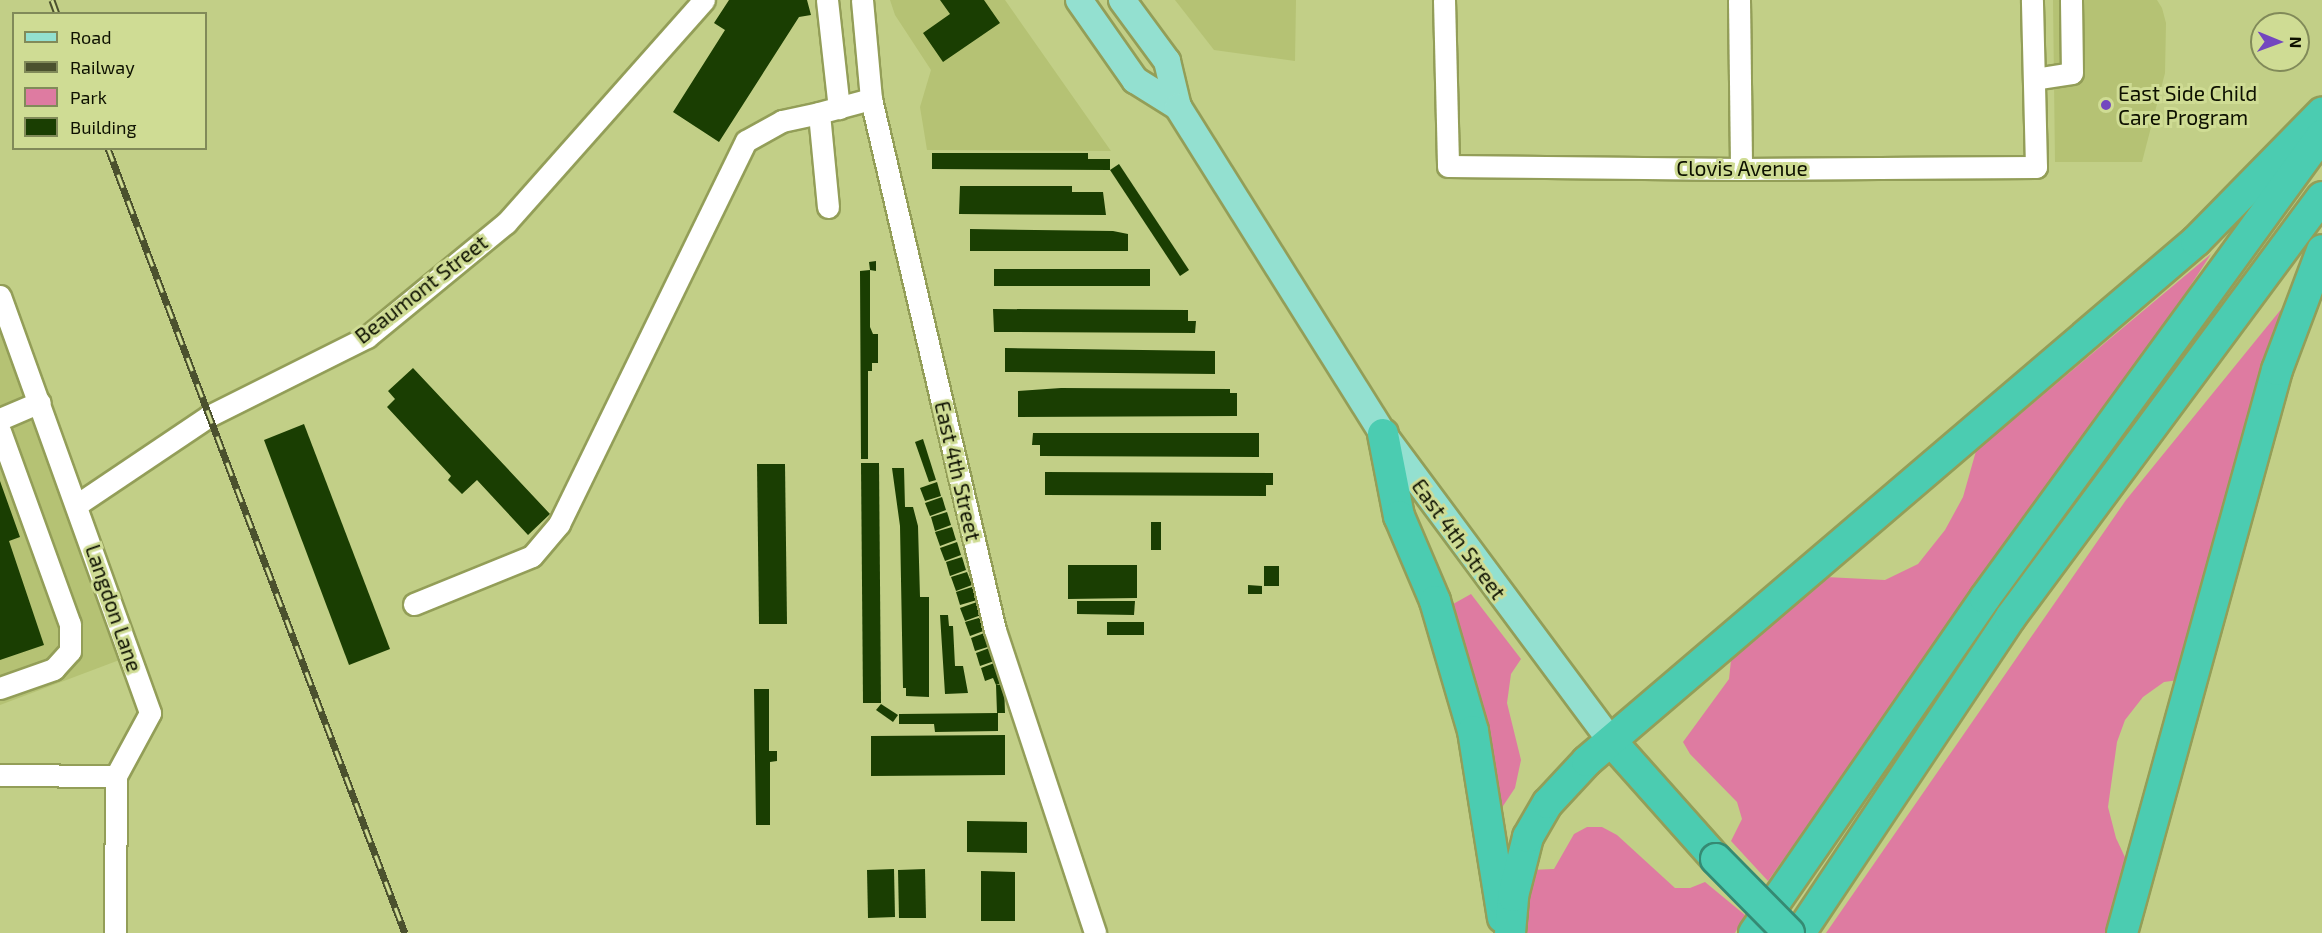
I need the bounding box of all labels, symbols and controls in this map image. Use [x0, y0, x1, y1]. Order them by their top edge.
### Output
legend [12, 12, 207, 150]
north arrow [2250, 12, 2310, 72]
text: Road [70, 26, 111, 48]
text: N [2287, 36, 2306, 48]
text: Railway [70, 56, 135, 78]
place label: East Side Child Care Program [2118, 80, 2257, 130]
text: Park [70, 86, 107, 108]
marker: East Side Child Care Program [2099, 98, 2113, 112]
text: Building [70, 116, 137, 138]
street label: Clovis Avenue [1676, 155, 1808, 181]
street label: Beaumont Street [350, 229, 492, 349]
street label: East 4th Street [930, 399, 986, 543]
street label: East 4th Street [1407, 474, 1511, 604]
street label: Langdon Lane [80, 541, 148, 675]

